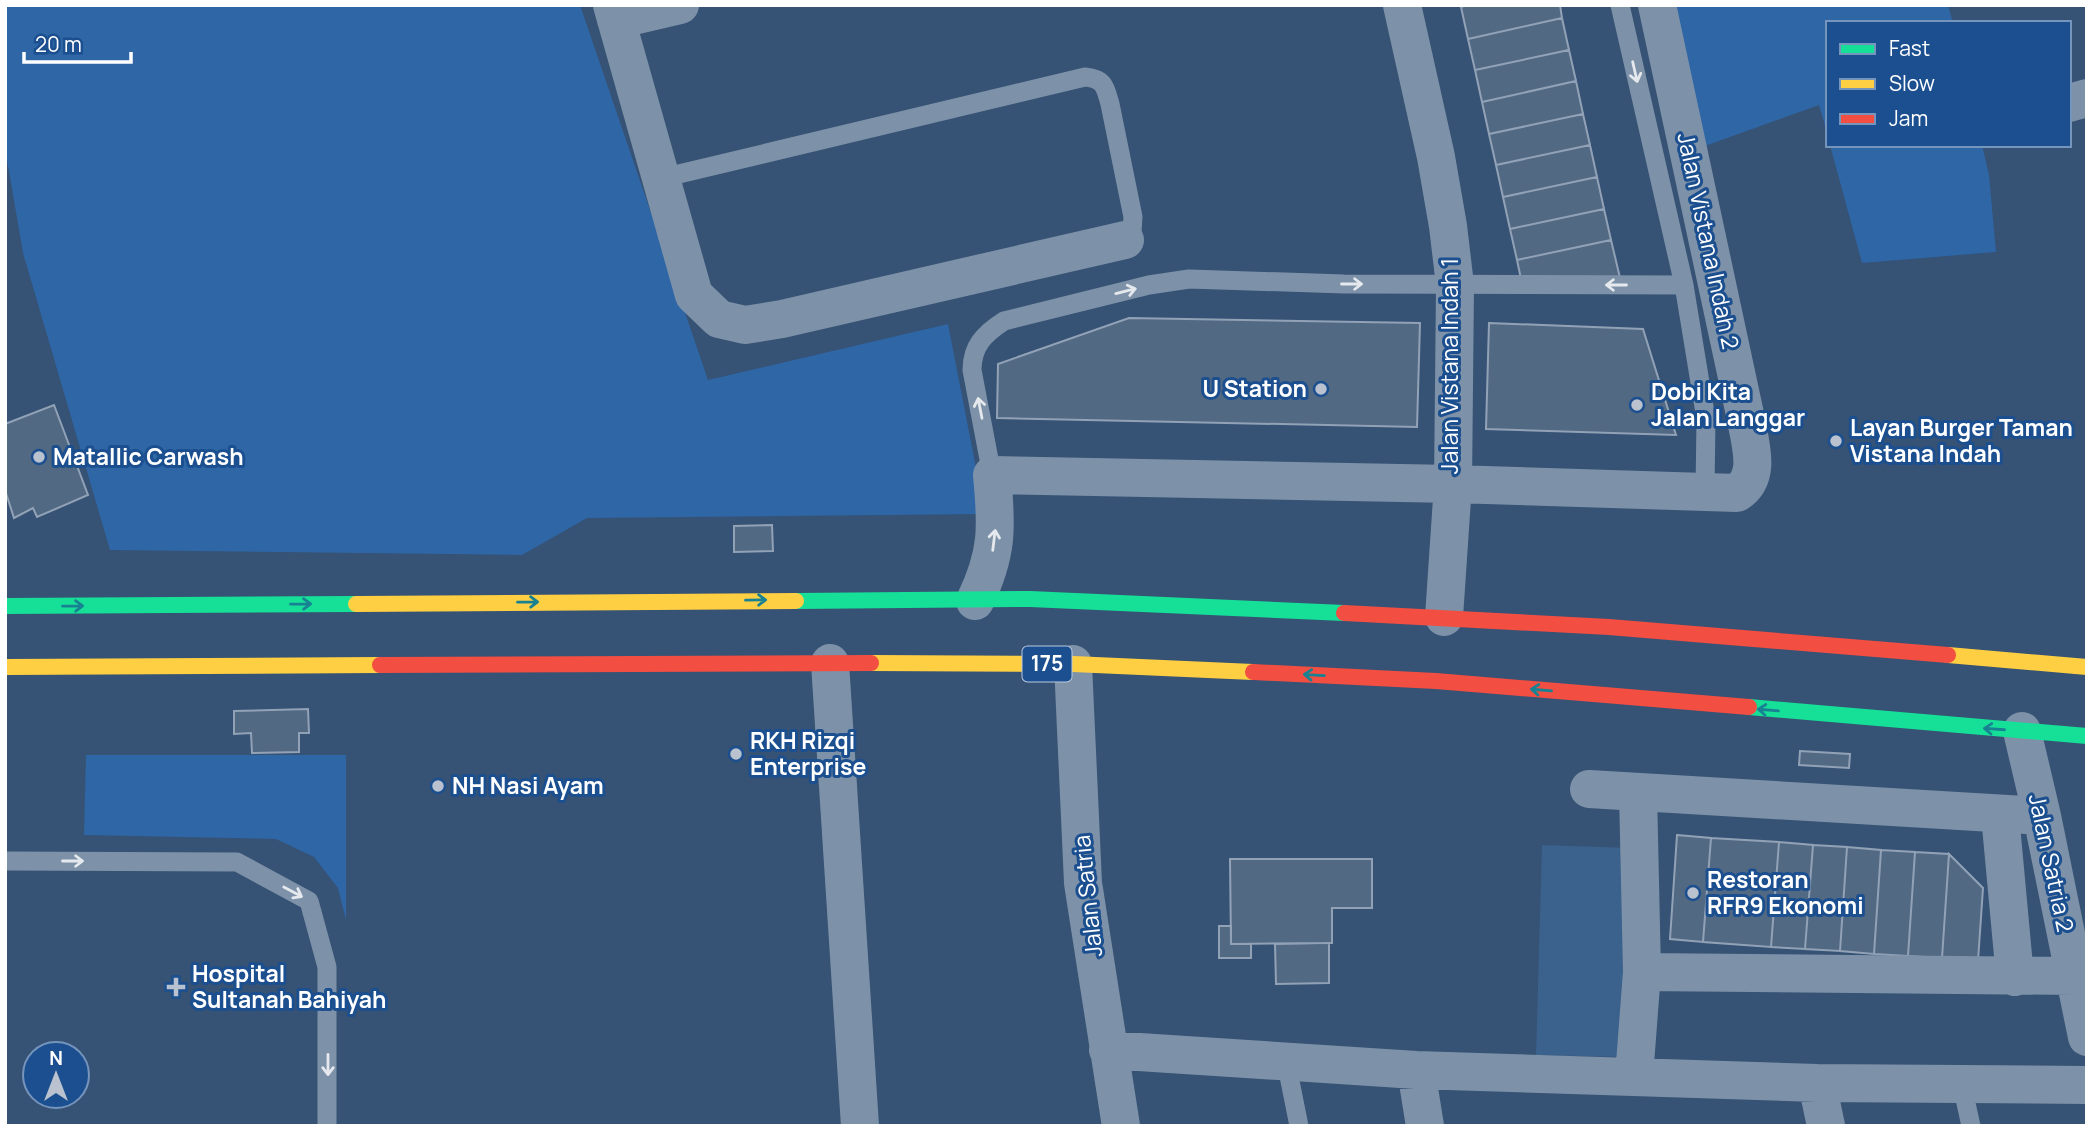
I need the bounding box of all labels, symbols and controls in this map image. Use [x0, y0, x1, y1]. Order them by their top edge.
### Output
scale bar [24, 21, 131, 65]
legend [1826, 21, 2071, 147]
text: 20 m [35, 30, 82, 58]
text: Fast [1889, 34, 1930, 62]
one-way arrow [1629, 60, 1642, 83]
text: Slow [1889, 69, 1935, 97]
text: Jam [1889, 104, 1928, 132]
street label: Jalan Vistana Indah 2 [1670, 130, 1748, 352]
street label: Jalan Vistana Indah 1 [1433, 258, 1465, 474]
one-way arrow [1341, 277, 1364, 291]
one-way arrow [1604, 278, 1627, 292]
one-way arrow [1114, 283, 1137, 297]
place label: U Station [1203, 372, 1307, 404]
place label: Dobi Kita Jalan Langgar [1651, 375, 1805, 433]
marker: U Station [1313, 381, 1329, 397]
one-way arrow [973, 397, 987, 420]
marker: Dobi Kita Jalan Langgar [1629, 397, 1645, 413]
place label: Layan Burger Taman Vistana Indah [1850, 411, 2073, 469]
marker: Layan Burger Taman Vistana Indah [1828, 433, 1844, 449]
place label: Matallic Carwash [53, 440, 244, 472]
marker: Matallic Carwash [31, 449, 47, 465]
one-way arrow [988, 529, 1001, 552]
one-way arrow [744, 593, 767, 607]
one-way arrow [517, 595, 540, 609]
one-way arrow [289, 597, 312, 611]
one-way arrow [62, 599, 85, 613]
road number: 175 [1023, 646, 1072, 682]
one-way arrow [1303, 669, 1326, 682]
one-way arrow [1530, 683, 1553, 696]
one-way arrow [1757, 703, 1779, 716]
one-way arrow [1983, 722, 2006, 735]
place label: RKH Rizqi Enterprise [750, 724, 866, 782]
marker: RKH Rizqi Enterprise [728, 746, 744, 762]
place label: NH Nasi Ayam [452, 769, 604, 801]
marker: NH Nasi Ayam [430, 778, 446, 794]
street label: Jalan Satria 2 [2022, 791, 2082, 935]
street label: Jalan Satria [1065, 834, 1109, 959]
one-way arrow [62, 854, 85, 868]
place label: Restoran RFR9 Ekonomi [1707, 863, 1864, 921]
marker: Restoran RFR9 Ekonomi [1685, 885, 1701, 901]
one-way arrow [282, 886, 303, 899]
place label: Hospital Sultanah Bahiyah [192, 957, 386, 1015]
marker: Hospital Sultanah Bahiyah [166, 977, 186, 997]
north arrow [21, 1040, 91, 1110]
text: N [49, 1045, 63, 1071]
one-way arrow [321, 1053, 335, 1076]

